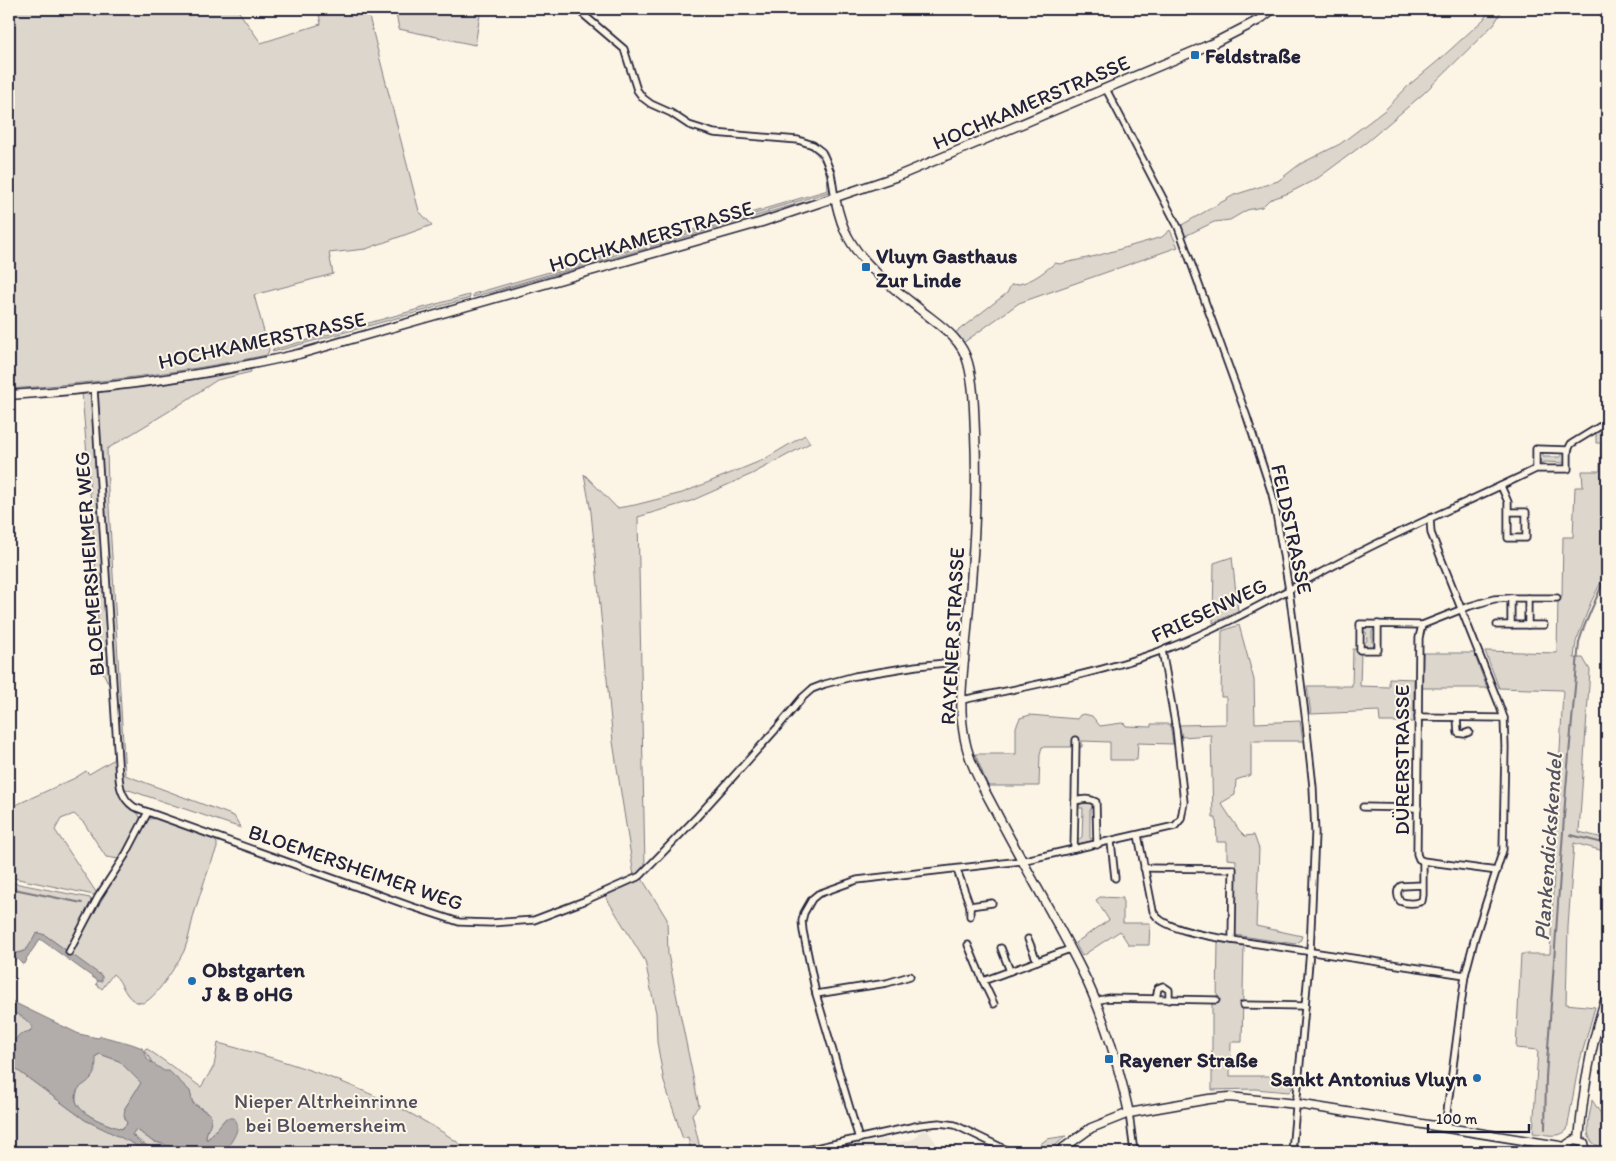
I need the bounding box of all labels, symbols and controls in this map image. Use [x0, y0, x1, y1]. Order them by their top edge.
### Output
place label: Feldstraße [1205, 43, 1301, 68]
street label: HOCHKAMERSTRASSE [929, 49, 1133, 155]
marker: Feldstraße [1189, 49, 1201, 61]
street label: HOCHKAMERSTRASSE [546, 195, 756, 277]
place label: Vluyn Gasthaus Zur Linde [876, 243, 1017, 292]
marker: Vluyn Gasthaus Zur Linde [860, 261, 872, 273]
street label: HOCHKAMERSTRASSE [156, 306, 368, 374]
street label: BLOEMERSHEIMER WEG [69, 451, 109, 677]
street label: FELDSTRASSE [1266, 462, 1318, 596]
street label: RAYENER STRASSE [935, 546, 969, 726]
street label: FRIESENWEG [1147, 572, 1271, 648]
street label: DÜRERSTRASSE [1389, 685, 1414, 835]
water label: Plankendickskendel [1528, 751, 1568, 942]
street label: BLOEMERSHEIMER WEG [245, 819, 467, 915]
place label: Obstgarten J & B oHG [201, 957, 305, 1006]
marker: Obstgarten J & B oHG [186, 975, 198, 987]
place label: Rayener Straße [1119, 1047, 1258, 1073]
marker: Rayener Straße [1103, 1053, 1115, 1065]
place label: Sankt Antonius Vluyn [1270, 1066, 1467, 1092]
marker: Sankt Antonius Vluyn [1471, 1072, 1483, 1084]
park label: Nieper Altrheinrinne bei Bloemersheim [234, 1088, 418, 1137]
scale bar [1428, 1101, 1530, 1133]
text: 100 m [1436, 1110, 1478, 1128]

